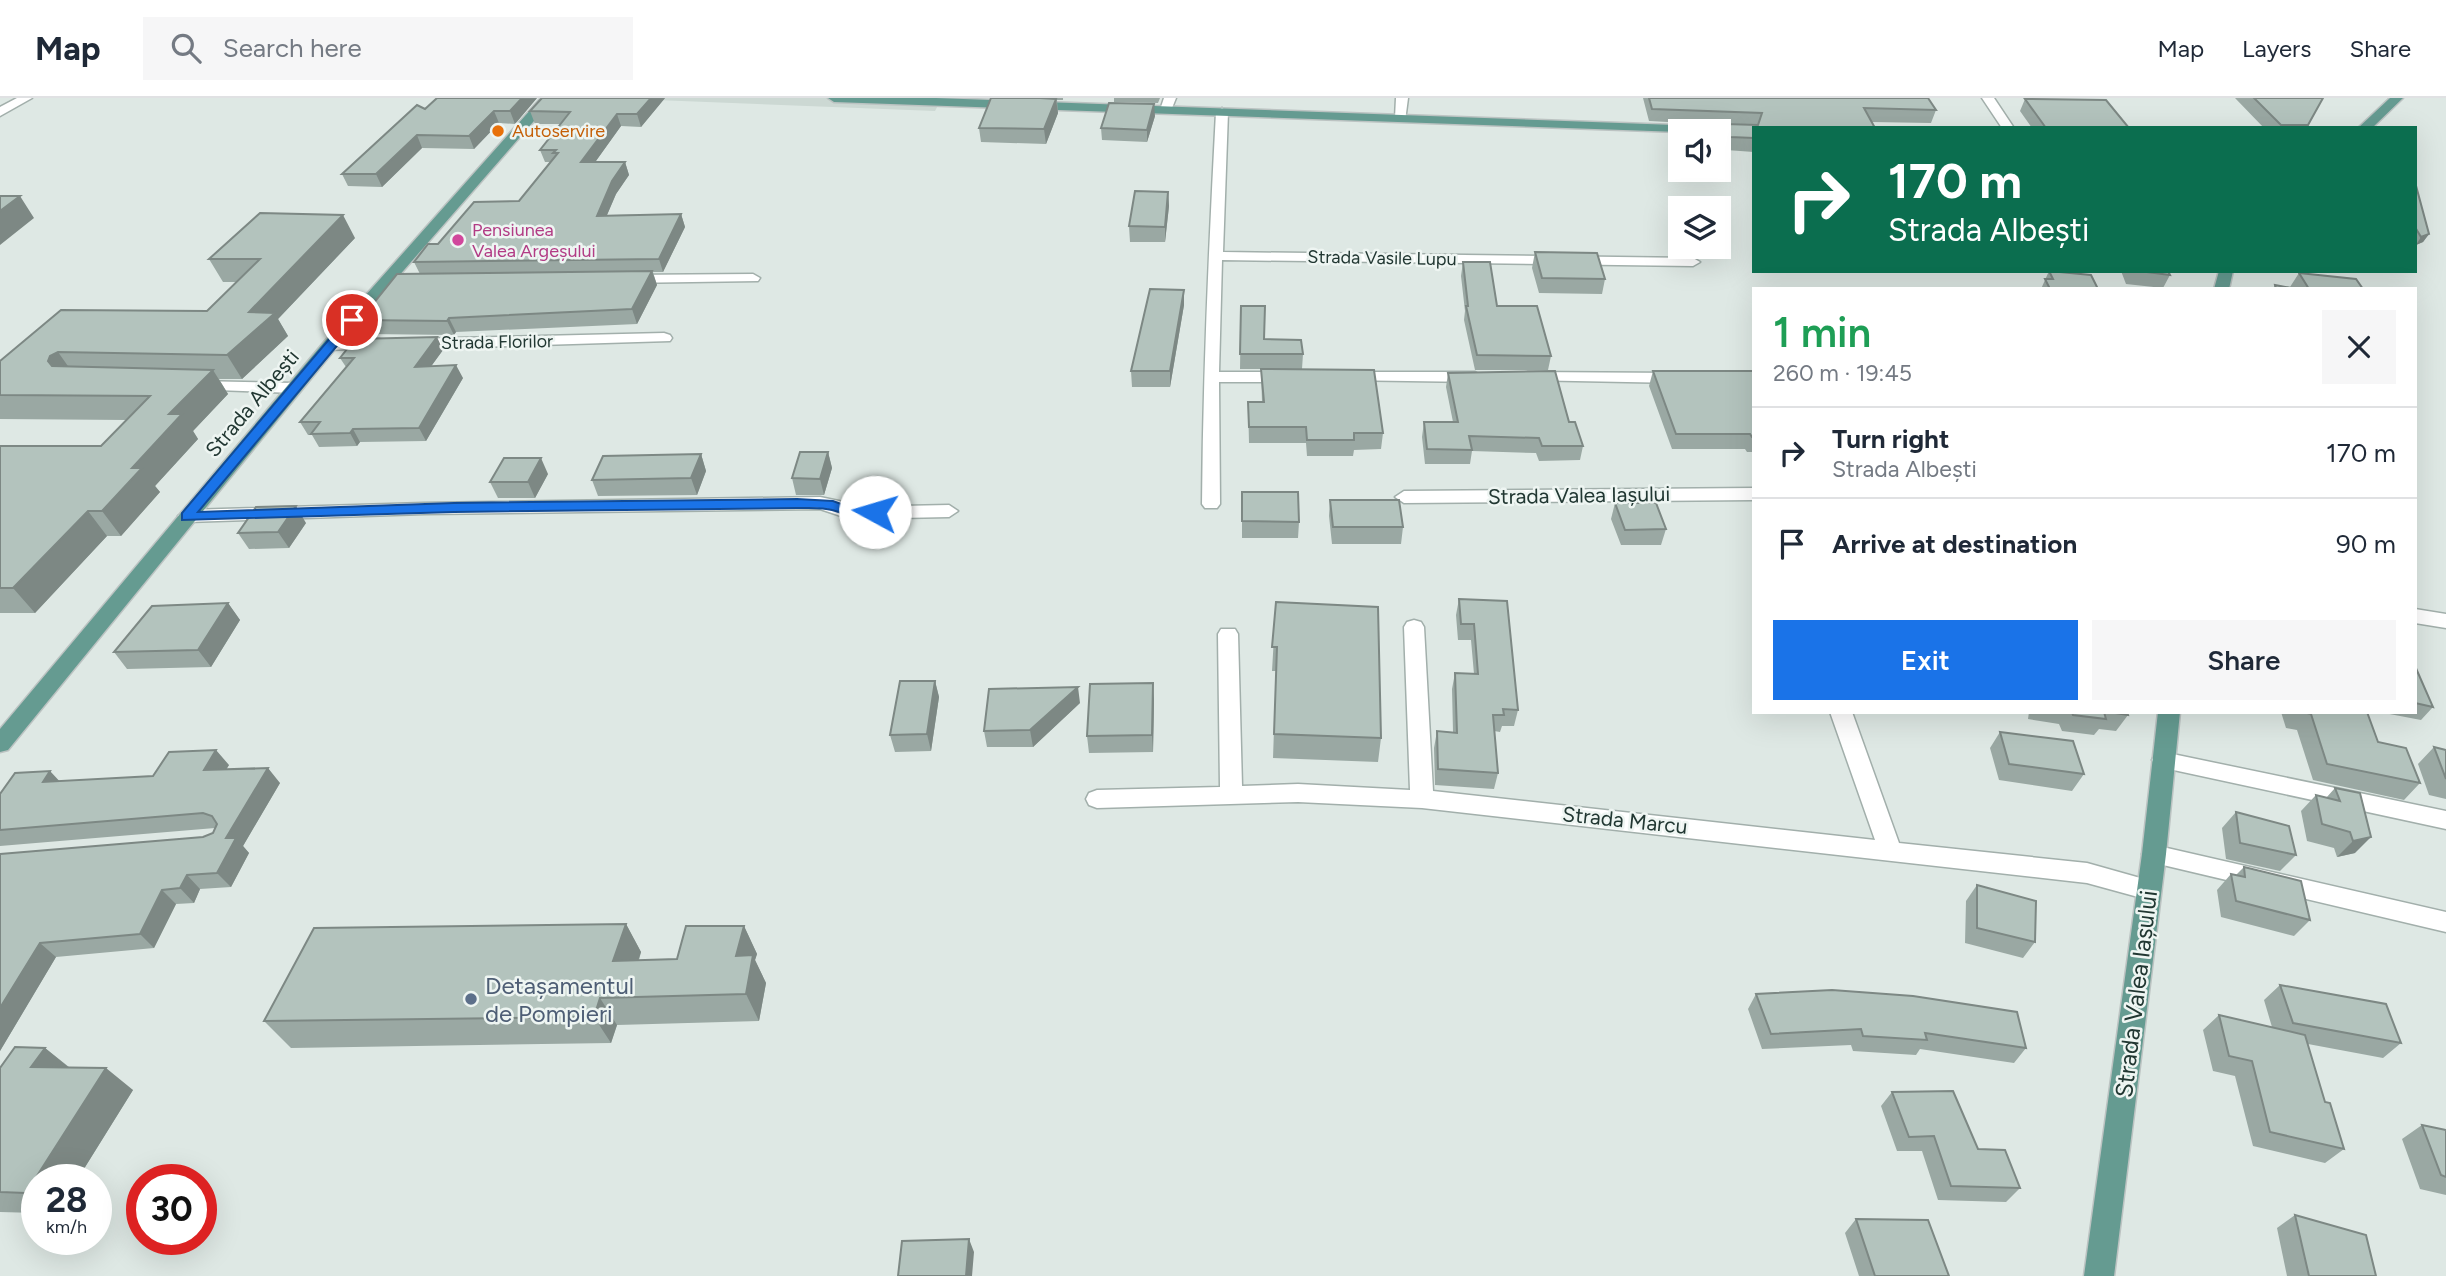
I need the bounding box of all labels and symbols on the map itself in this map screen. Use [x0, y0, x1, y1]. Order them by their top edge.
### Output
place label: Autoservire [512, 120, 605, 142]
marker: Autoservire [490, 123, 506, 139]
place label: Pensiunea Valea Argeșului [472, 219, 596, 262]
marker: Pensiunea Valea Argeșului [450, 232, 466, 248]
street label: Strada Vasile Lupu [1307, 246, 1457, 270]
pin [322, 290, 382, 350]
street label: Strada Florilor [441, 330, 553, 354]
street label: Strada Albești [200, 344, 304, 462]
position arrow [838, 475, 912, 549]
street label: Strada Valea Iașului [1488, 481, 1670, 509]
street label: Strada Marcu [1561, 801, 1689, 839]
street label: Strada Valea Iașului [2109, 889, 2163, 1099]
place label: Detașamentul de Pompieri [485, 971, 634, 1028]
marker: Detașamentul de Pompieri [463, 991, 479, 1007]
speed limit sign: 30 [126, 1164, 217, 1255]

